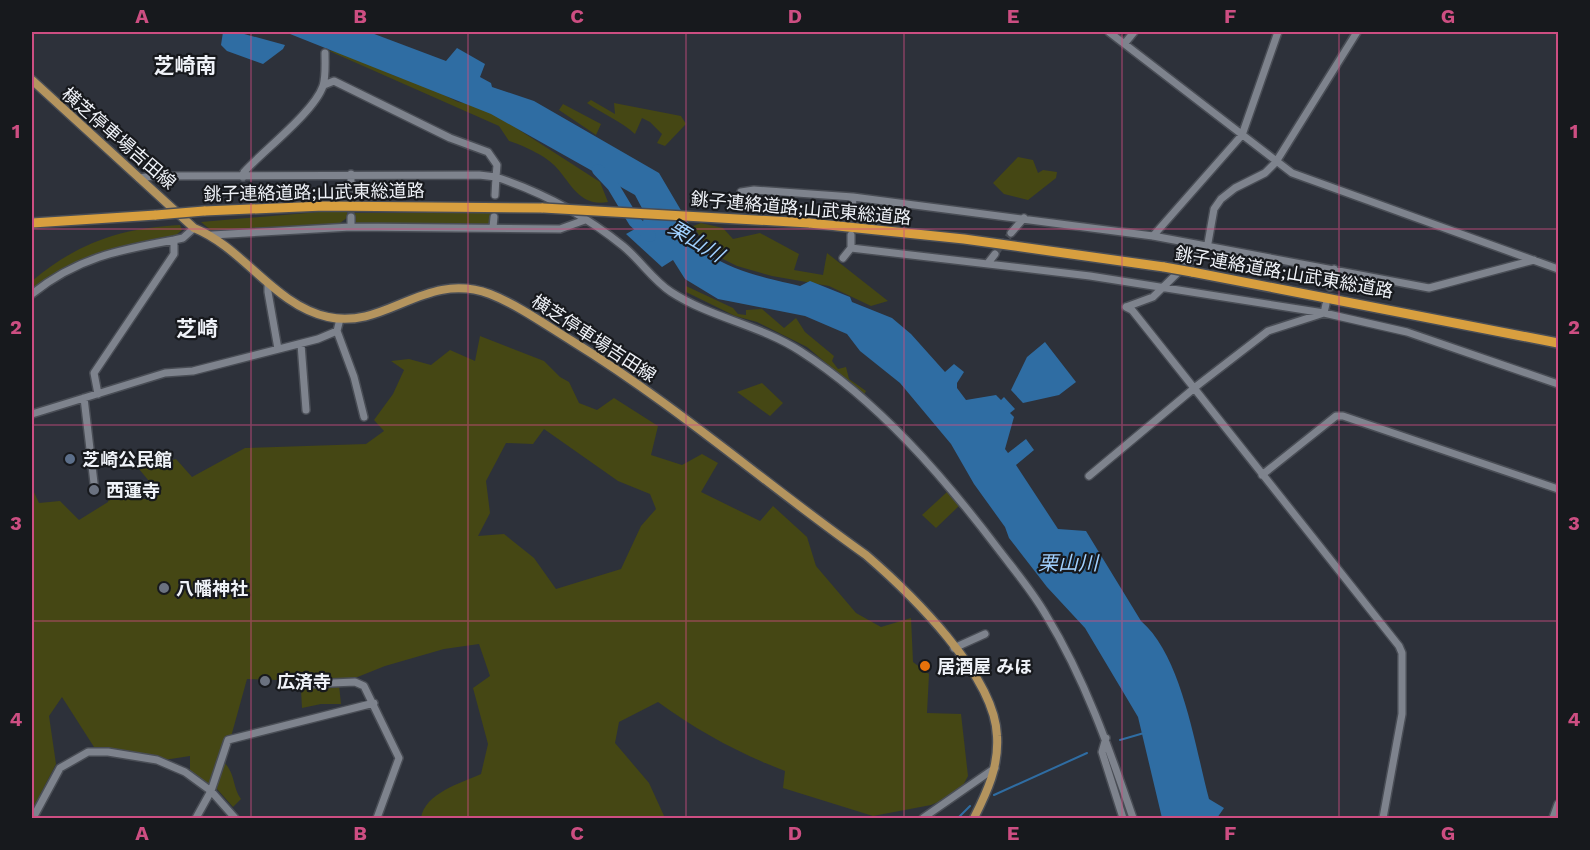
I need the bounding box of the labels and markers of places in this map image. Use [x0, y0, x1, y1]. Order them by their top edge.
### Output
place label: 芝崎公民館 [82, 449, 172, 470]
marker: 芝崎公民館 [63, 452, 77, 466]
place label: 西蓮寺 [106, 480, 160, 501]
marker: 西蓮寺 [87, 483, 101, 497]
place label: 八幡神社 [176, 578, 248, 599]
marker: 八幡神社 [157, 581, 171, 595]
place label: 居酒屋 みほ [937, 656, 1032, 677]
marker: 居酒屋 みほ [918, 659, 932, 673]
place label: 広済寺 [277, 671, 331, 692]
marker: 広済寺 [258, 674, 272, 688]

